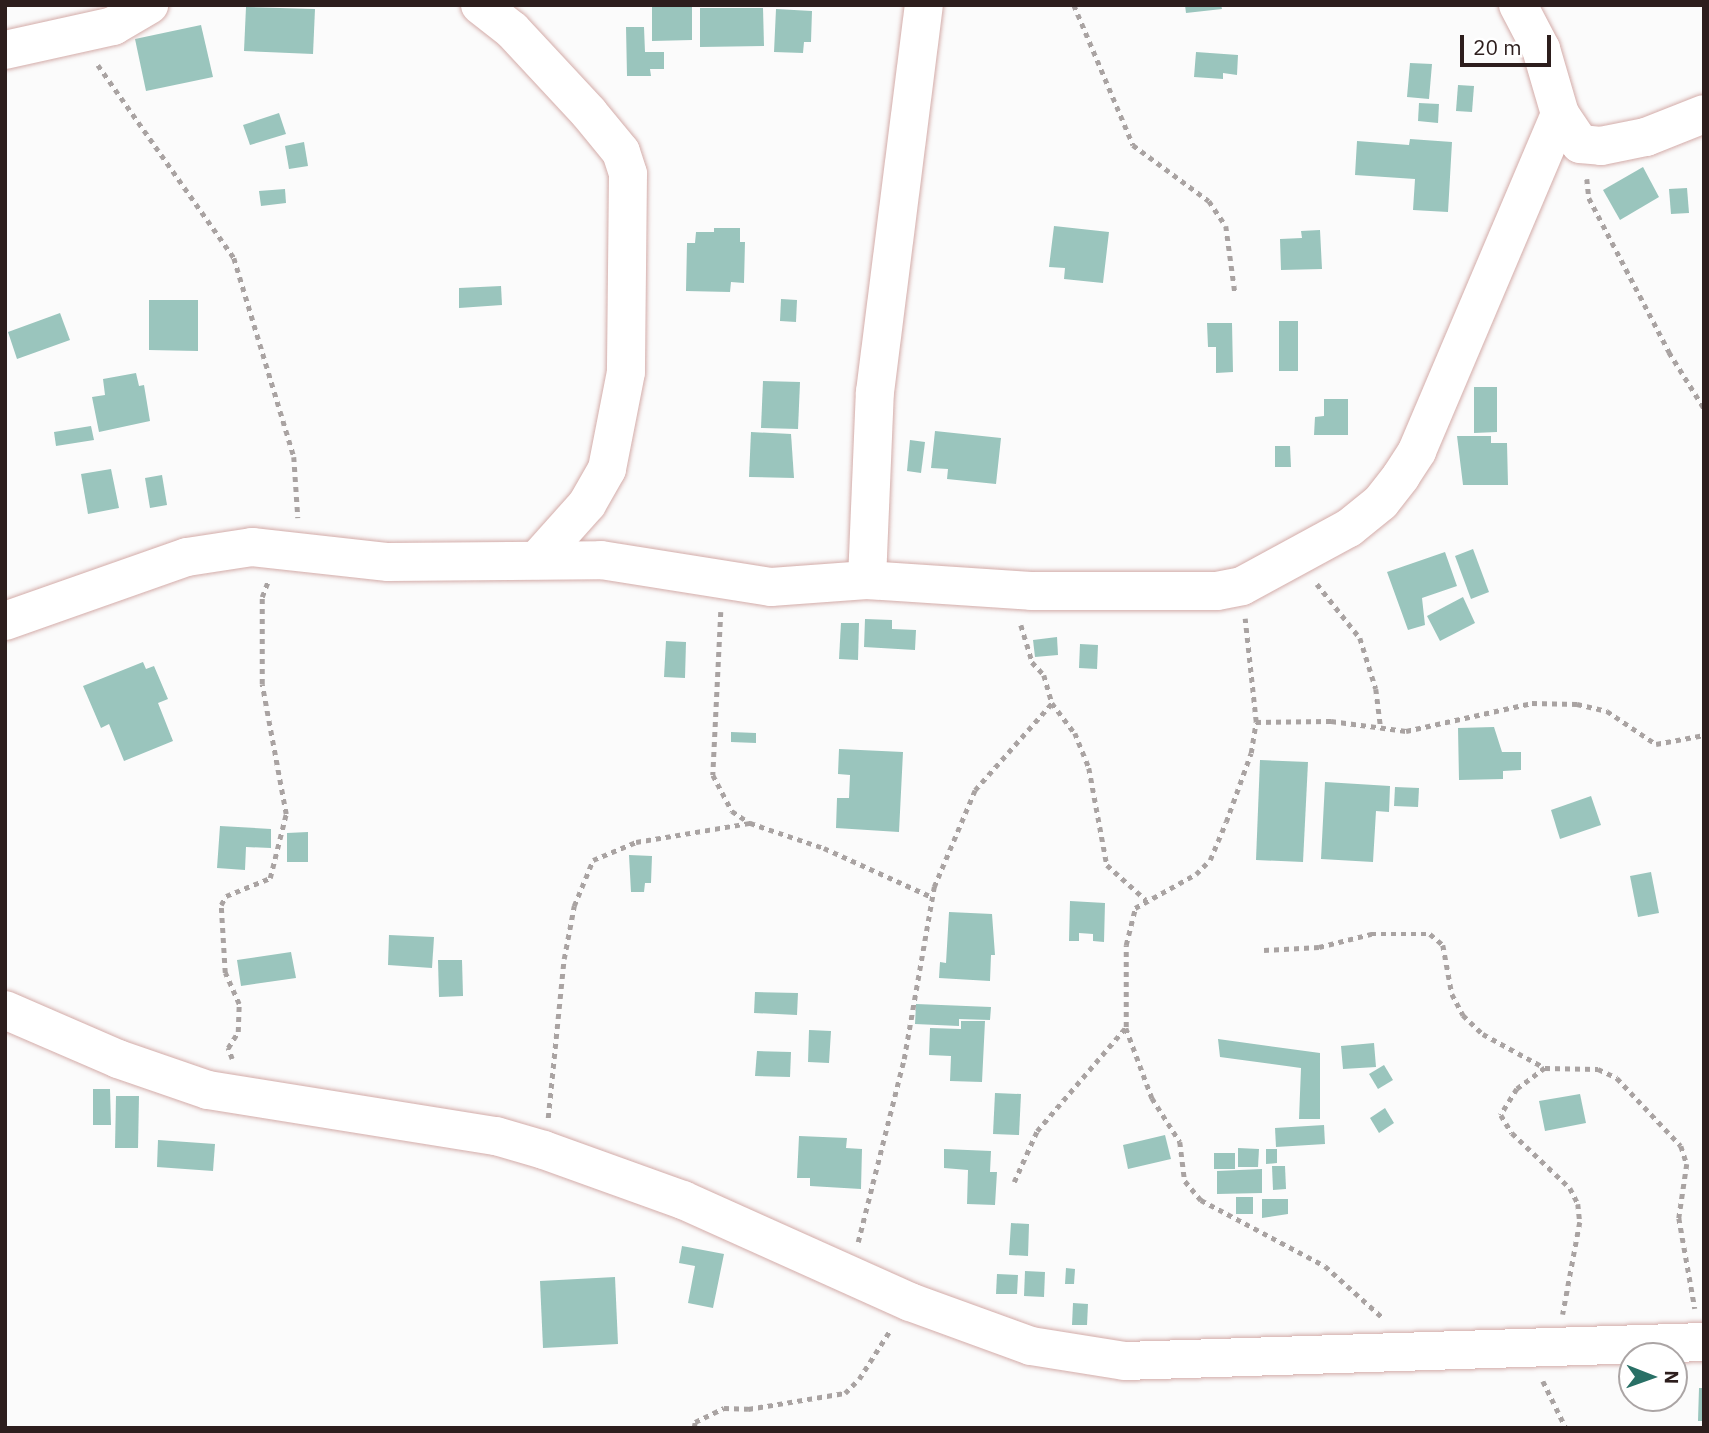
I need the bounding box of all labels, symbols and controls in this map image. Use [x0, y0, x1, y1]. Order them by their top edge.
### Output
scale bar [1464, 21, 1555, 65]
text: 20 m [1473, 33, 1522, 61]
north arrow [1618, 1342, 1688, 1412]
text: N [1660, 1370, 1684, 1384]

